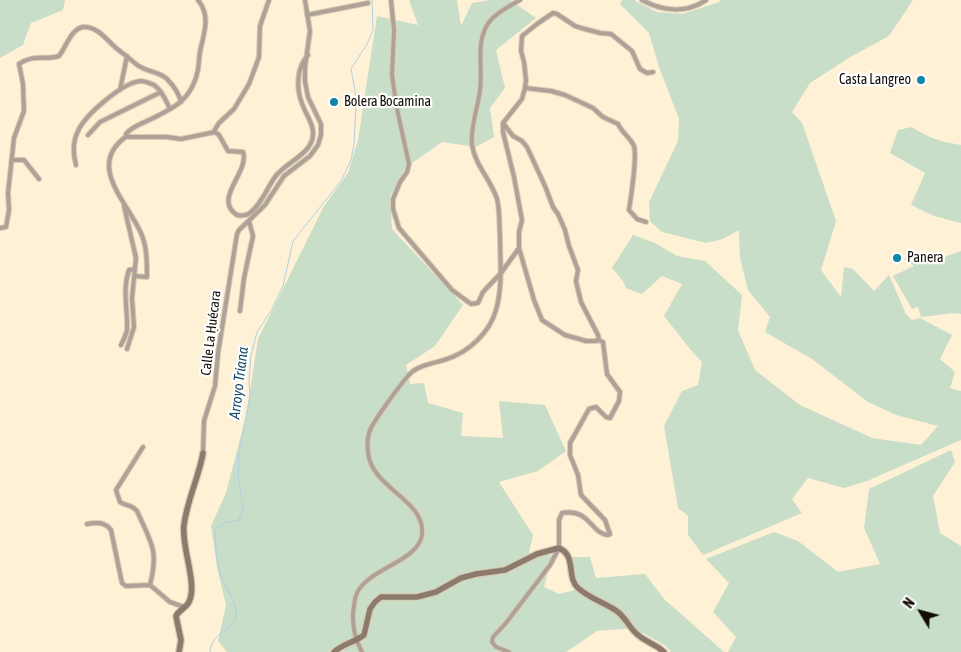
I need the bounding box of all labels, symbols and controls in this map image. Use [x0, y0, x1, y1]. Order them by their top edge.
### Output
place label: Casta Langreo [839, 72, 911, 88]
marker: Casta Langreo [915, 74, 927, 86]
place label: Bolera Bocamina [344, 94, 431, 110]
marker: Bolera Bocamina [328, 96, 340, 108]
place label: Panera [907, 250, 944, 266]
marker: Panera [891, 252, 903, 264]
street label: Calle La Ḥuécara [197, 290, 225, 376]
water label: Arroyo Triana [226, 346, 252, 420]
north arrow [896, 587, 946, 637]
text: N [900, 595, 918, 611]

